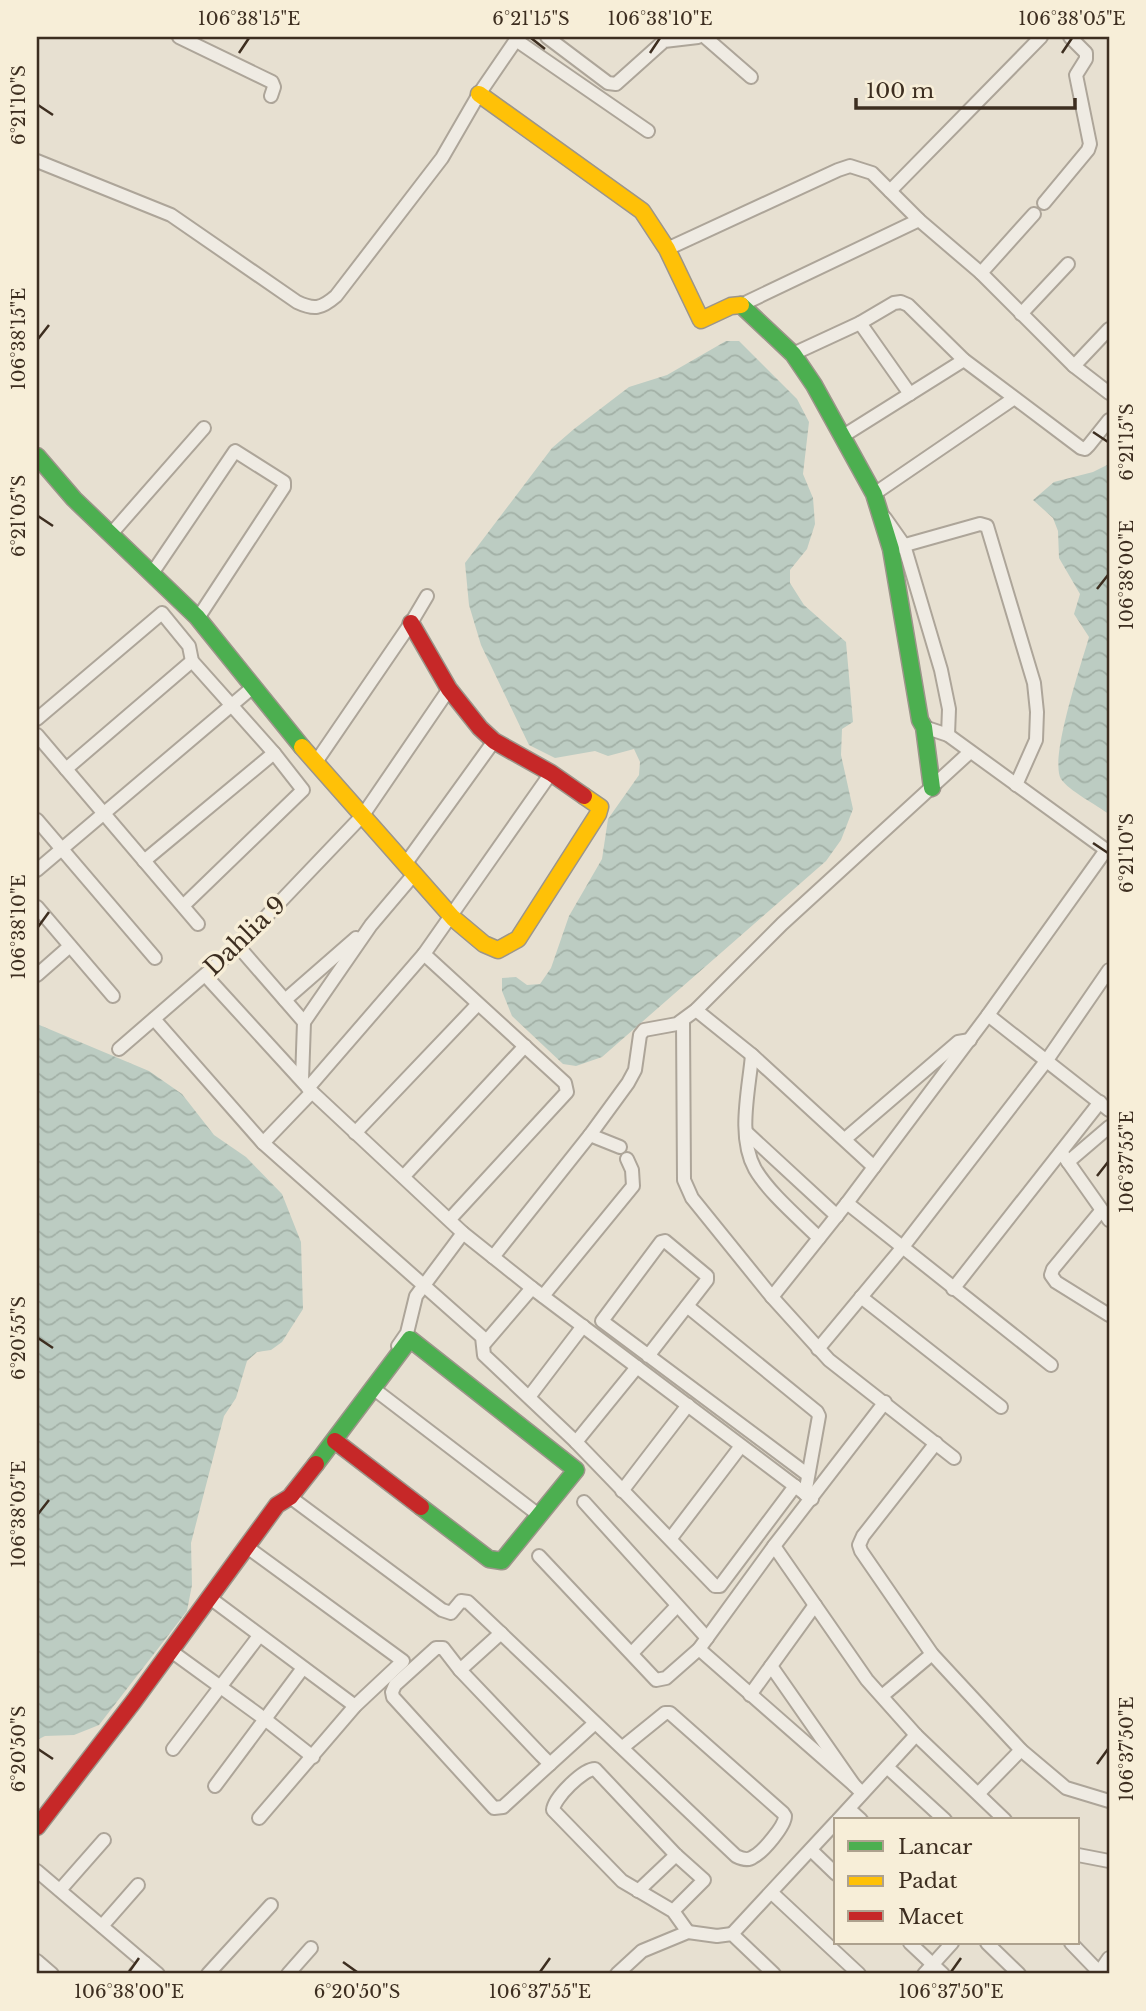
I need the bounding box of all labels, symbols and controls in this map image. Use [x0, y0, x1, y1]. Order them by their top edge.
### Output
text: 106°38'15"E [198, 8, 300, 30]
text: 6°21'15"S [492, 8, 570, 30]
text: 106°38'10"E [607, 8, 713, 30]
text: 106°38'05"E [1018, 8, 1126, 30]
text: 6°21'10"S [8, 65, 30, 145]
scale bar [856, 66, 1074, 110]
text: 100 m [866, 78, 934, 104]
text: 106°38'15"E [8, 288, 30, 390]
text: 6°21'15"S [1116, 403, 1138, 481]
text: 6°21'05"S [8, 475, 30, 557]
text: 106°38'00"E [1116, 520, 1138, 630]
text: 6°21'10"S [1116, 813, 1138, 893]
text: 106°38'10"E [8, 874, 30, 980]
street label: Dahlia 9 [198, 890, 291, 982]
text: 106°37'55"E [1116, 1111, 1138, 1213]
text: 6°20'55"S [8, 1296, 30, 1380]
text: 106°38'05"E [8, 1460, 30, 1568]
text: 106°37'50"E [1116, 1696, 1138, 1802]
text: 6°20'50"S [8, 1706, 30, 1792]
legend [834, 1818, 1080, 1944]
text: Lancar [898, 1834, 972, 1860]
text: Padat [898, 1868, 958, 1894]
text: Macet [898, 1904, 964, 1930]
text: 106°38'00"E [74, 1981, 184, 2003]
text: 6°20'50"S [314, 1981, 400, 2003]
text: 106°37'55"E [489, 1981, 591, 2003]
text: 106°37'50"E [898, 1981, 1004, 2003]

